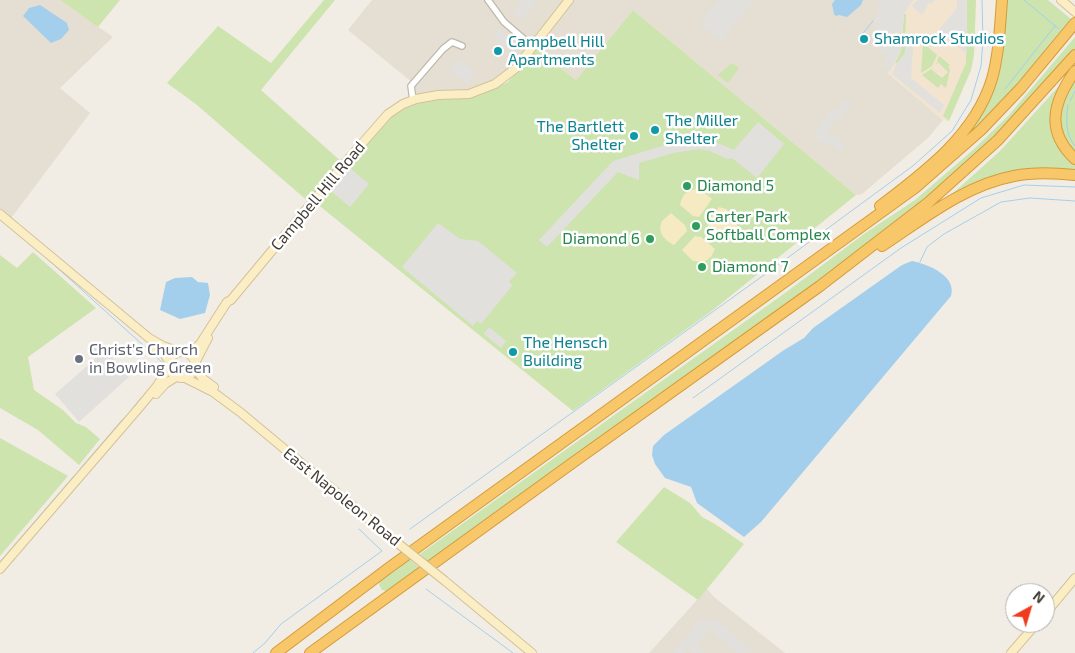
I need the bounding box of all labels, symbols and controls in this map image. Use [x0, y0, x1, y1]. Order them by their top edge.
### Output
place label: Shamrock Studios [874, 29, 1004, 49]
place label: Campbell Hill Apartments [508, 32, 604, 70]
marker: Shamrock Studios [858, 33, 870, 45]
marker: Campbell Hill Apartments [492, 45, 504, 57]
place label: The Miller Shelter [665, 111, 738, 149]
place label: The Bartlett Shelter [536, 117, 624, 155]
marker: The Miller Shelter [649, 124, 661, 136]
marker: The Bartlett Shelter [628, 130, 640, 142]
street label: Campbell Hill Road [267, 138, 369, 254]
place label: Diamond 5 [697, 176, 774, 196]
marker: Diamond 5 [681, 180, 693, 192]
place label: Carter Park Softball Complex [706, 207, 830, 245]
marker: Carter Park Softball Complex [690, 220, 702, 232]
place label: Diamond 6 [562, 229, 640, 249]
marker: Diamond 6 [644, 233, 656, 245]
place label: Diamond 7 [712, 257, 789, 277]
marker: Diamond 7 [696, 261, 708, 273]
place label: The Hensch Building [523, 333, 608, 371]
place label: Christ's Church in Bowling Green [89, 340, 211, 378]
marker: The Hensch Building [507, 346, 519, 358]
marker: Christ's Church in Bowling Green [73, 353, 85, 365]
street label: East Napoleon Road [279, 444, 405, 550]
north arrow [1005, 583, 1055, 633]
text: N [1030, 587, 1048, 607]

